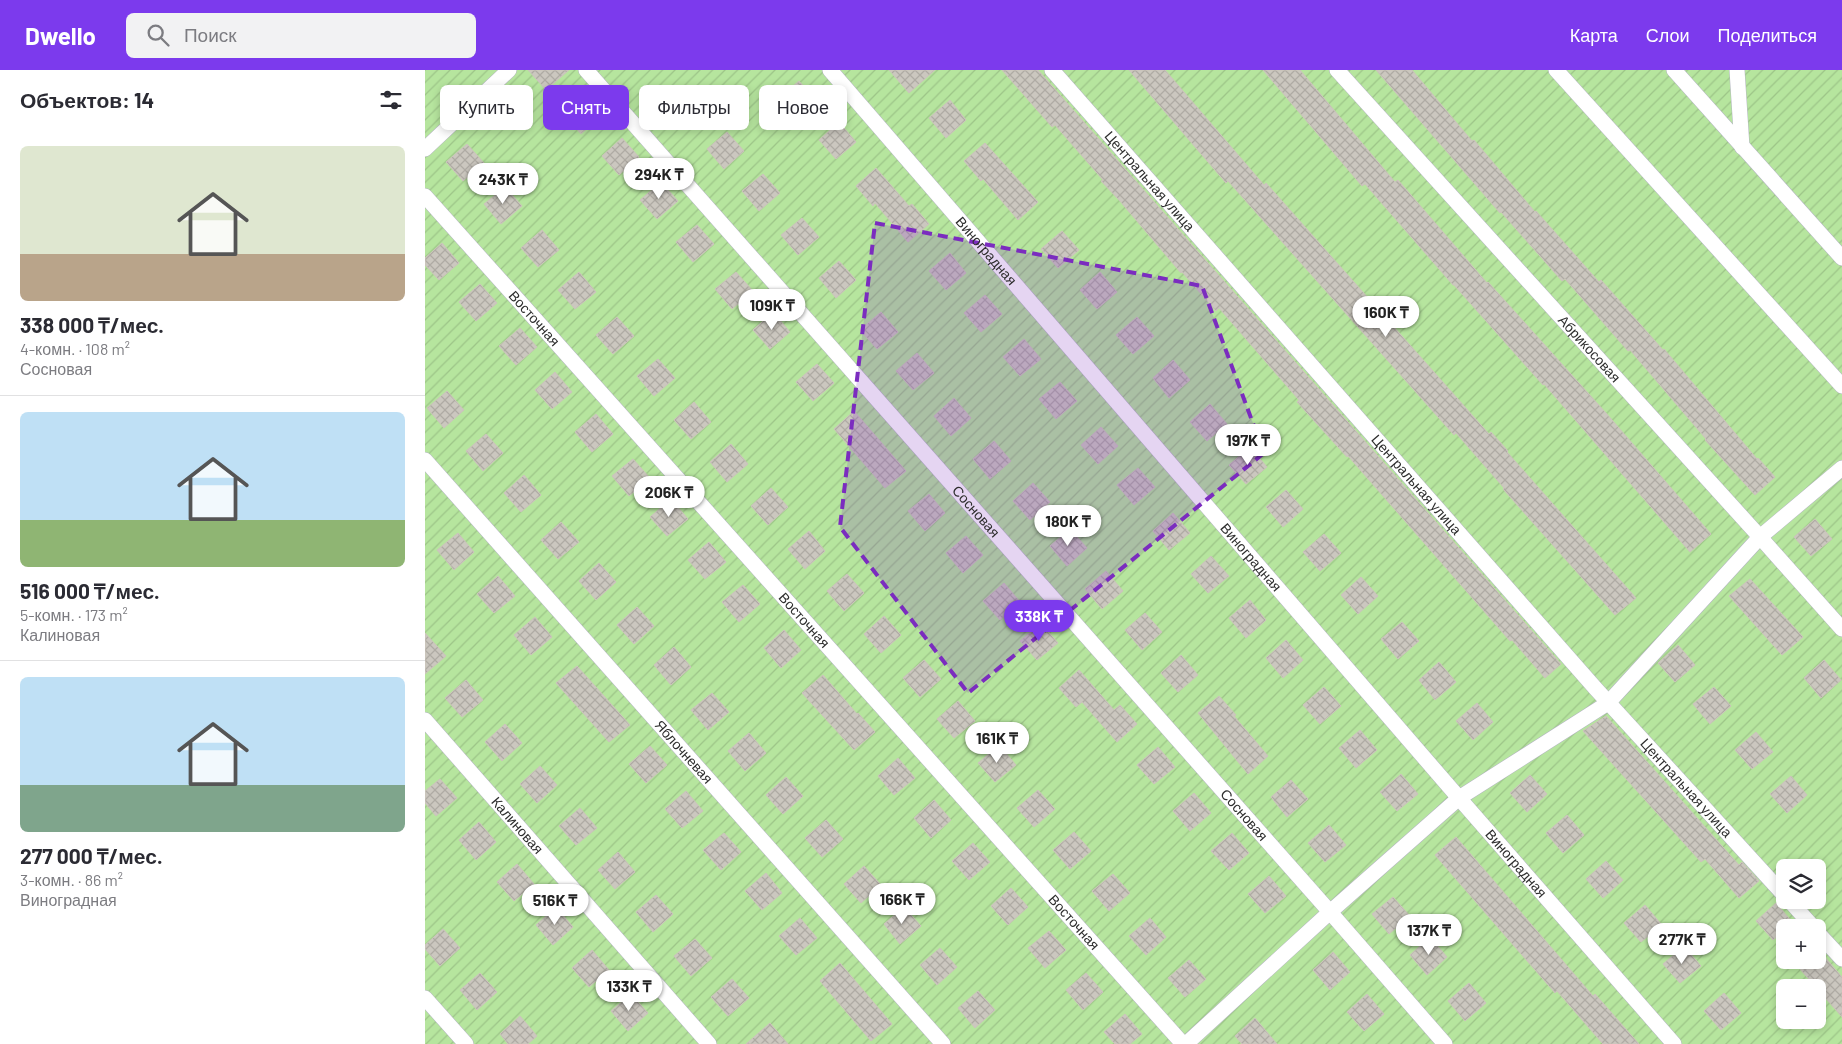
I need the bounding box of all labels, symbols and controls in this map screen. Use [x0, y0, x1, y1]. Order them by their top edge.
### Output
search box [126, 13, 476, 58]
text: Dwello [25, 21, 96, 50]
icon: search [144, 21, 172, 49]
text: Поиск [184, 23, 237, 46]
text: Карта [1570, 24, 1618, 46]
text: Слои [1646, 24, 1690, 46]
text: Поделиться [1718, 24, 1817, 46]
chip: Купить [440, 85, 533, 130]
chip: Снять [543, 85, 629, 130]
chip: Фильтры [639, 85, 749, 130]
chip: Новое [759, 85, 847, 130]
icon: filters [377, 86, 405, 114]
text: Объектов: 14 [20, 87, 154, 112]
street label: Центральная улица [1101, 127, 1199, 235]
pin: 294K ₸ [618, 158, 700, 200]
pin: 243K ₸ [462, 162, 544, 205]
text: 294K ₸ [634, 164, 684, 183]
text: 243K ₸ [478, 169, 528, 188]
icon: home [168, 179, 258, 269]
street label: Виноградная [953, 213, 1021, 288]
street label: Восточная [506, 287, 564, 349]
pin: 109K ₸ [731, 288, 813, 331]
text: 109K ₸ [749, 295, 795, 314]
pin: 160K ₸ [1345, 296, 1427, 338]
text: 160K ₸ [1363, 302, 1409, 321]
street label: Абрикосовая [1555, 311, 1625, 385]
text: 338 000 ₸/мес. [20, 312, 164, 337]
text: 4-комн. · 108 m² [20, 339, 130, 358]
text: Сосновая [20, 359, 92, 378]
pin: 197K ₸ [1207, 424, 1289, 466]
text: 197K ₸ [1226, 430, 1270, 449]
street label: Центральная улица [1368, 431, 1465, 538]
icon: home [168, 444, 258, 534]
pin: 206K ₸ [628, 476, 710, 518]
text: 206K ₸ [645, 482, 693, 501]
street label: Сосновая [949, 482, 1004, 540]
pin: 180K ₸ [1027, 504, 1109, 547]
text: 180K ₸ [1045, 511, 1091, 530]
street label: Виноградная [1217, 519, 1286, 595]
text: 516 000 ₸/мес. [20, 578, 160, 603]
street label: Восточная [775, 589, 834, 651]
pin: 338K ₸ [998, 600, 1080, 642]
text: 5-комн. · 173 m² [20, 605, 128, 624]
text: 338K ₸ [1015, 606, 1063, 625]
text: Калиновая [20, 625, 100, 644]
icon: home [168, 709, 258, 799]
street label: Яблочневая [652, 716, 717, 787]
pin: 161K ₸ [956, 722, 1038, 764]
text: 161K ₸ [976, 728, 1018, 747]
street label: Центральная улица [1637, 735, 1736, 841]
street label: Сосновая [1217, 785, 1272, 844]
street label: Калиновая [488, 793, 547, 857]
street label: Виноградная [1482, 826, 1551, 901]
text: 277 000 ₸/мес. [20, 843, 163, 868]
map controls [1776, 859, 1826, 1029]
button: layers [1776, 859, 1826, 909]
text: 3-комн. · 86 m² [20, 870, 123, 889]
pin: 166K ₸ [861, 882, 943, 925]
pin: 516K ₸ [514, 884, 596, 926]
text: 166K ₸ [880, 889, 924, 908]
text: Виноградная [20, 890, 117, 909]
text: 516K ₸ [533, 890, 577, 909]
street label: Восточная [1045, 891, 1104, 953]
pin: 137K ₸ [1388, 914, 1470, 956]
button: + [1776, 919, 1826, 969]
text: 137K ₸ [1407, 920, 1451, 939]
pin: 277K ₸ [1641, 922, 1723, 965]
text: 277K ₸ [1659, 929, 1705, 948]
pin: 133K ₸ [588, 970, 670, 1012]
text: 133K ₸ [607, 976, 651, 995]
button: − [1776, 979, 1826, 1029]

